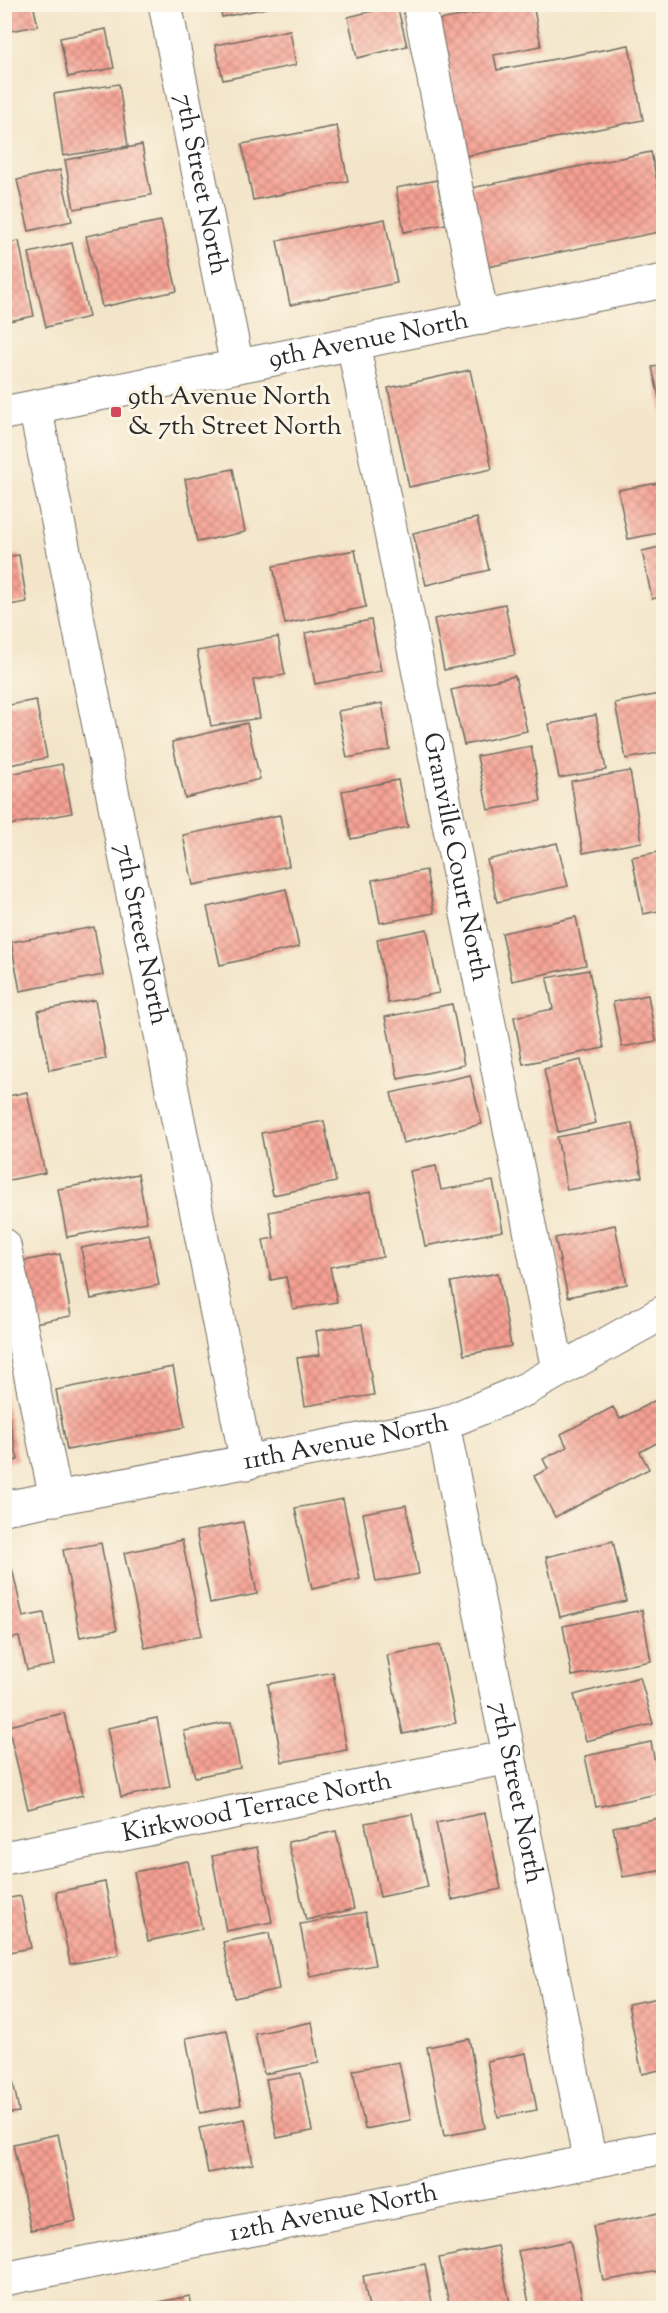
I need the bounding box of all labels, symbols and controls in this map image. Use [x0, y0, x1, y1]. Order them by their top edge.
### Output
street label: 7th Street North [165, 91, 237, 278]
street label: 9th Avenue North [265, 302, 472, 378]
place label: 9th Avenue North & 7th Street North [128, 379, 342, 446]
marker: 9th Avenue North & 7th Street North [109, 405, 123, 419]
street label: Granville Court North [413, 729, 498, 984]
street label: 7th Street North [105, 841, 177, 1028]
street label: 11th Avenue North [240, 1405, 452, 1480]
street label: 7th Street North [480, 1699, 553, 1887]
street label: Kirkwood Terrace North [119, 1762, 395, 1852]
street label: 12th Avenue North [226, 2174, 441, 2252]

